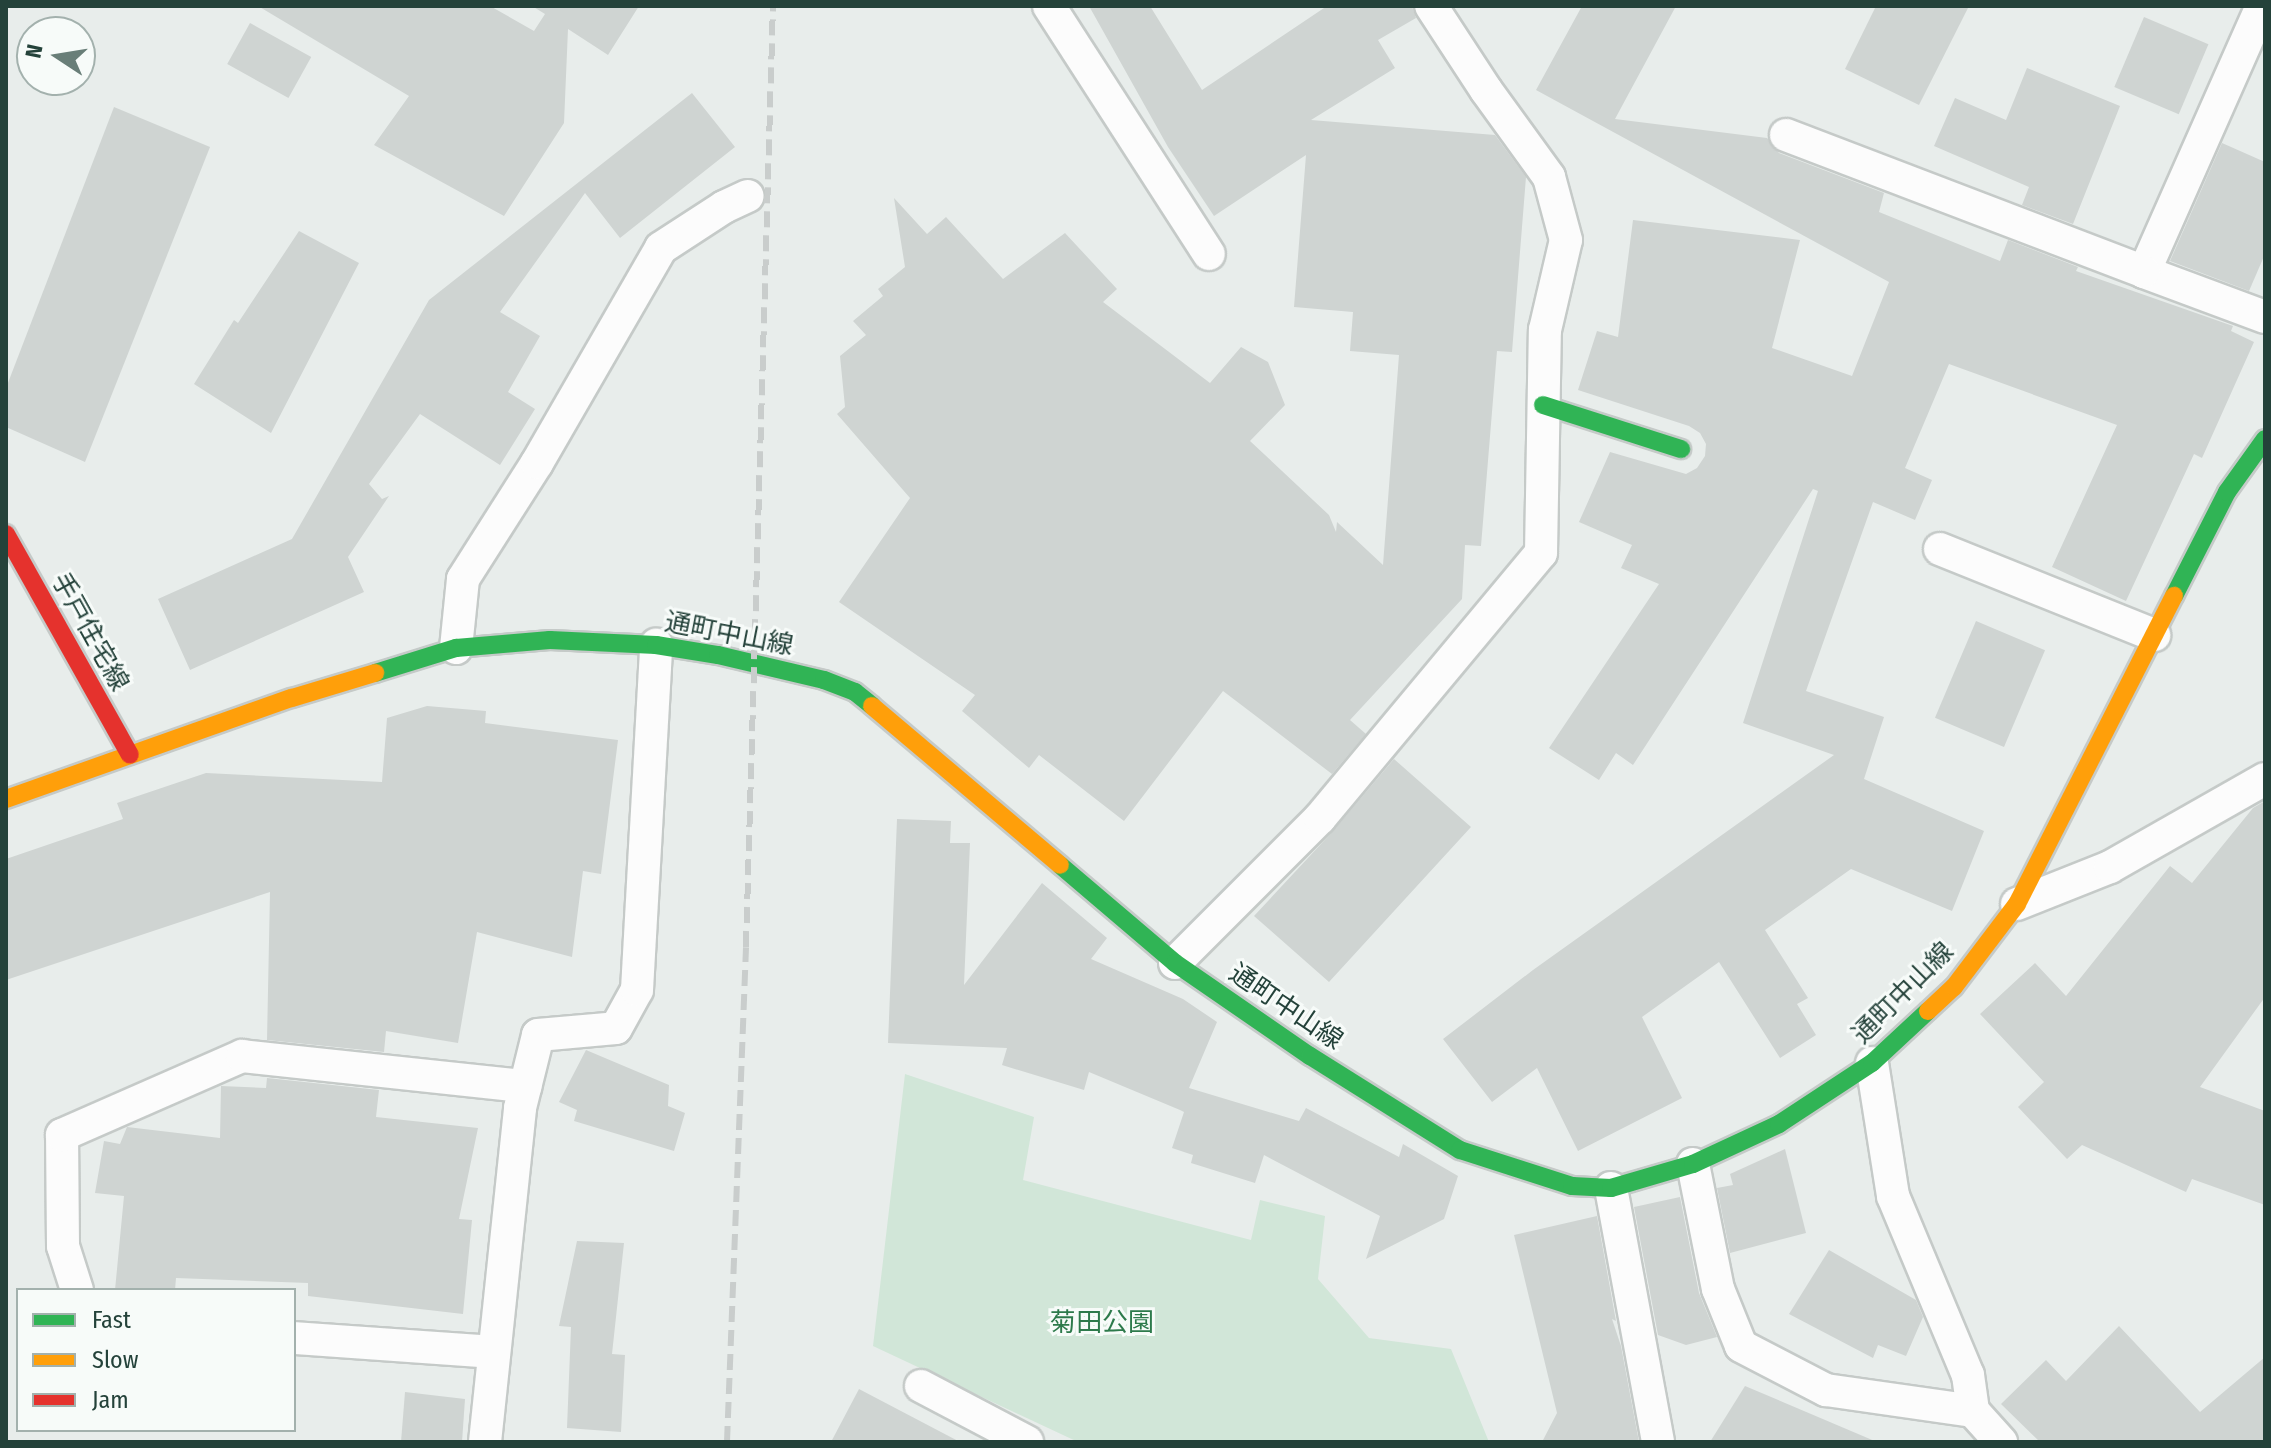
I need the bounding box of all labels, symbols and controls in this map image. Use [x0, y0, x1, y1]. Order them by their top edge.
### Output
north arrow [16, 16, 96, 96]
text: N [19, 42, 49, 61]
street label: 手戸住宅線 [45, 568, 135, 696]
street label: 通町中山線 [662, 606, 796, 662]
street label: 通町中山線 [1846, 936, 1960, 1050]
street label: 通町中山線 [1223, 958, 1349, 1056]
legend [16, 1288, 296, 1432]
text: Fast [92, 1306, 131, 1334]
park label: 菊田公園 [1050, 1307, 1154, 1339]
text: Slow [92, 1346, 138, 1374]
text: Jam [92, 1386, 129, 1414]

